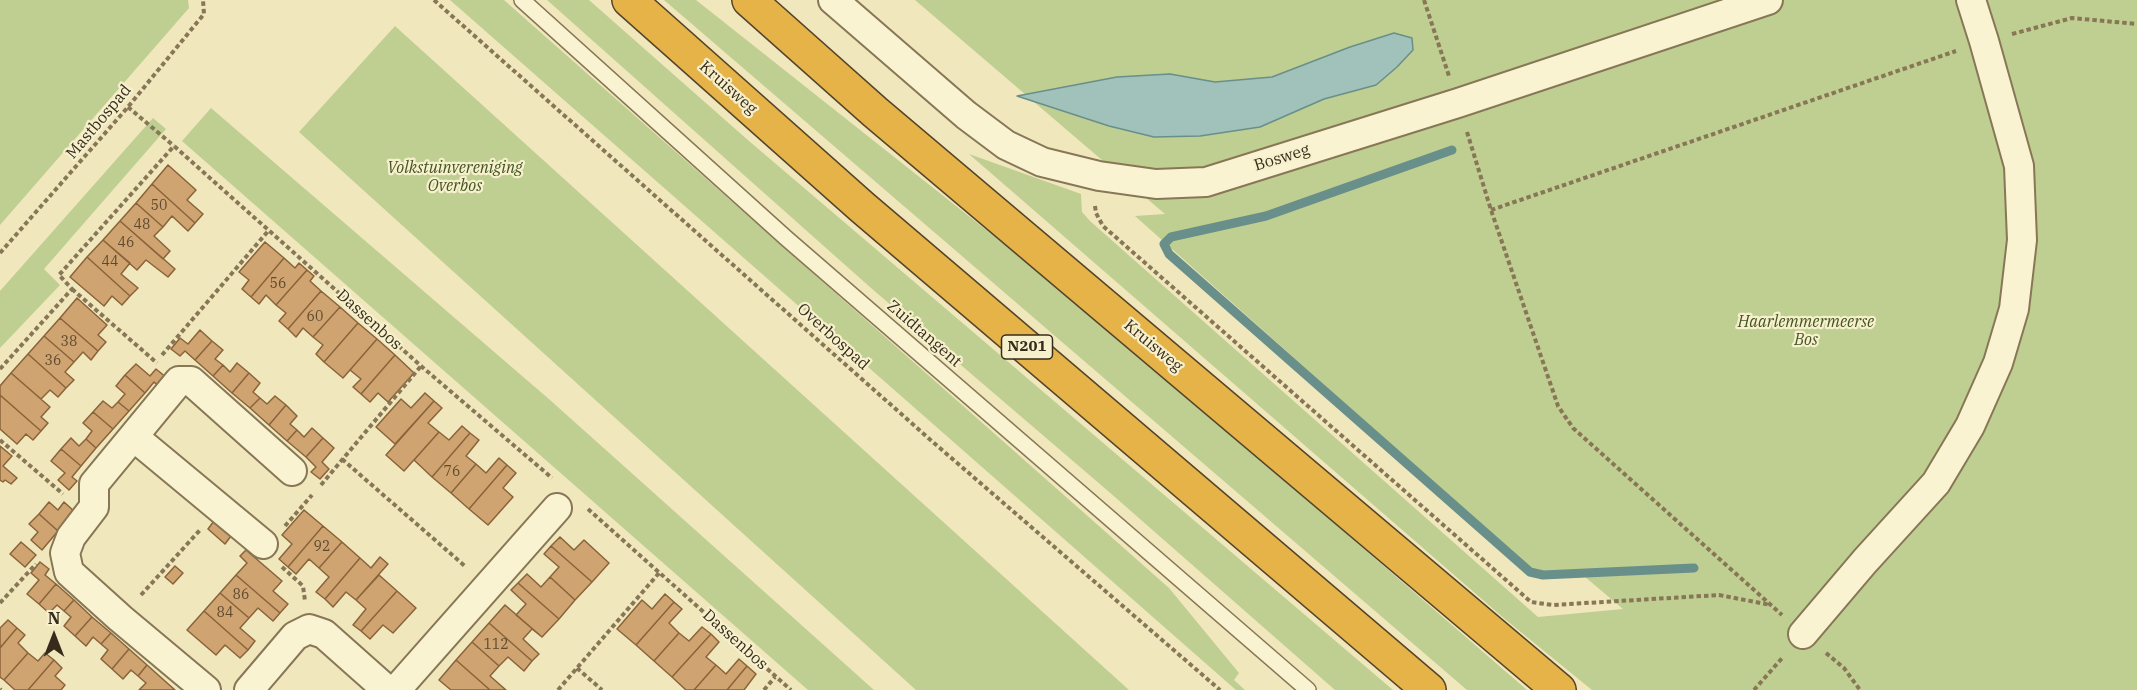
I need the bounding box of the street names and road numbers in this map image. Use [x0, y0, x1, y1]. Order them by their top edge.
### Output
street label: Kruisweg [695, 57, 761, 119]
street label: Mastbospad [62, 81, 136, 163]
street label: Bosweg [1252, 140, 1312, 176]
street label: Dassenbos [333, 286, 405, 354]
street label: Zuidtangent [883, 296, 965, 372]
street label: Overbospad [793, 300, 873, 374]
street label: Kruisweg [1120, 316, 1186, 376]
road number: N201 [1002, 335, 1052, 359]
street label: Dassenbos [699, 606, 771, 674]

